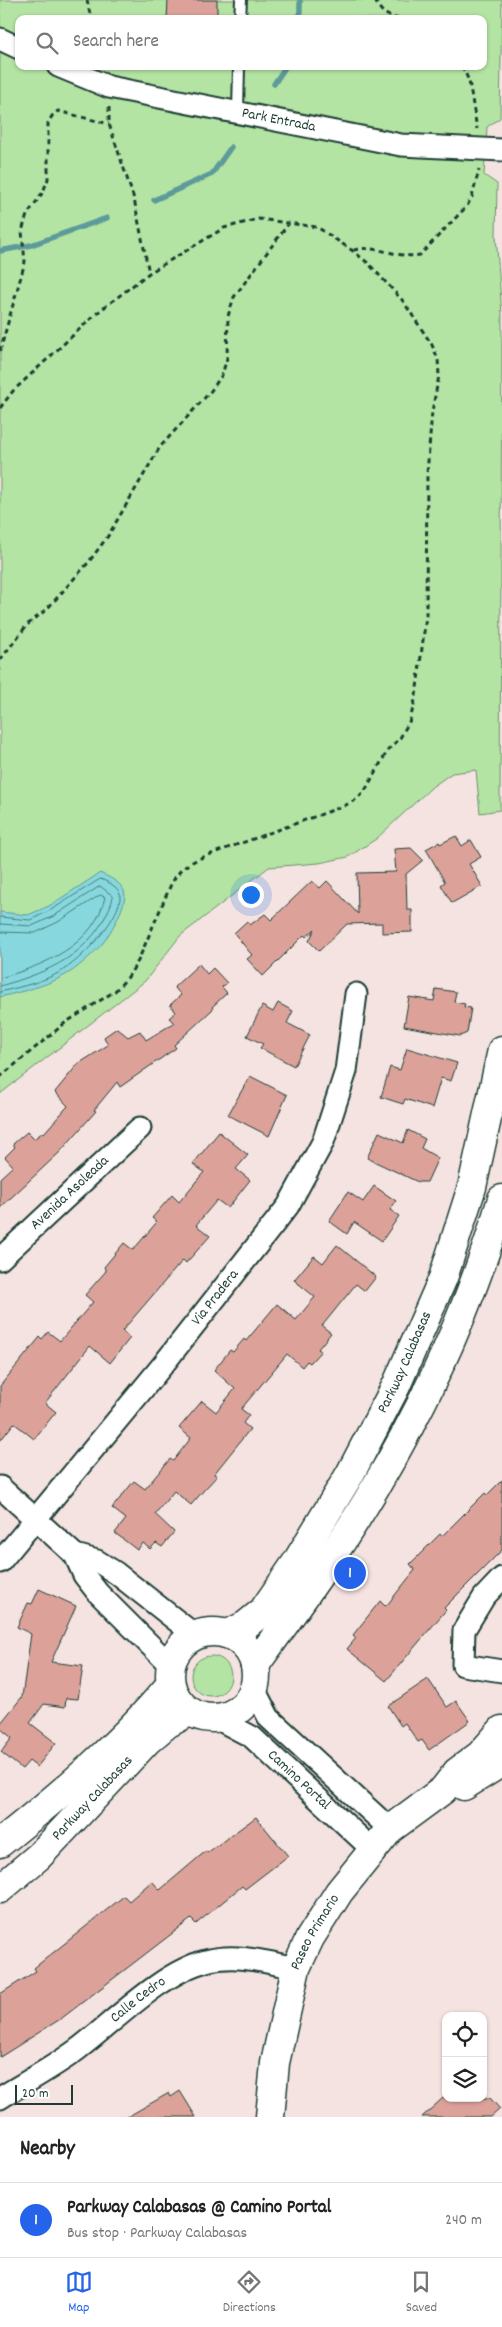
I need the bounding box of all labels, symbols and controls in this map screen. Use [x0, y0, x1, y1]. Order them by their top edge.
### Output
search box [15, 15, 487, 70]
icon: search [33, 29, 61, 57]
text: Search here [73, 29, 159, 56]
street label: Park Entrada [240, 103, 318, 139]
your location [238, 882, 264, 908]
street label: Avenida Asoleada [26, 1150, 115, 1236]
street label: Via Pradera [187, 1264, 245, 1331]
street label: Parkway Calabasas [372, 1308, 438, 1418]
pin: 1 [334, 1554, 366, 1592]
street label: Camino Portal [262, 1745, 335, 1816]
street label: Parkway Calabasas [47, 1751, 139, 1846]
street label: Paseo Primario [285, 1890, 346, 1974]
street label: Calle Cedro [106, 1971, 171, 2029]
map controls [442, 2012, 487, 2102]
button: locate [442, 2012, 487, 2057]
button: layers [442, 2057, 487, 2102]
scale bar [15, 2082, 72, 2105]
text: 20 m [22, 2084, 49, 2104]
text: Nearby [20, 2135, 75, 2165]
text: Parkway Calabasas @ Camino Portal [67, 2195, 331, 2222]
text: 1 [34, 2209, 38, 2232]
text: 240 m [445, 2209, 482, 2232]
text: Bus stop · Parkway Calabasas [67, 2222, 247, 2245]
tab: Map [65, 2268, 93, 2318]
tab: Directions [223, 2268, 276, 2318]
tab: Saved [406, 2268, 437, 2318]

